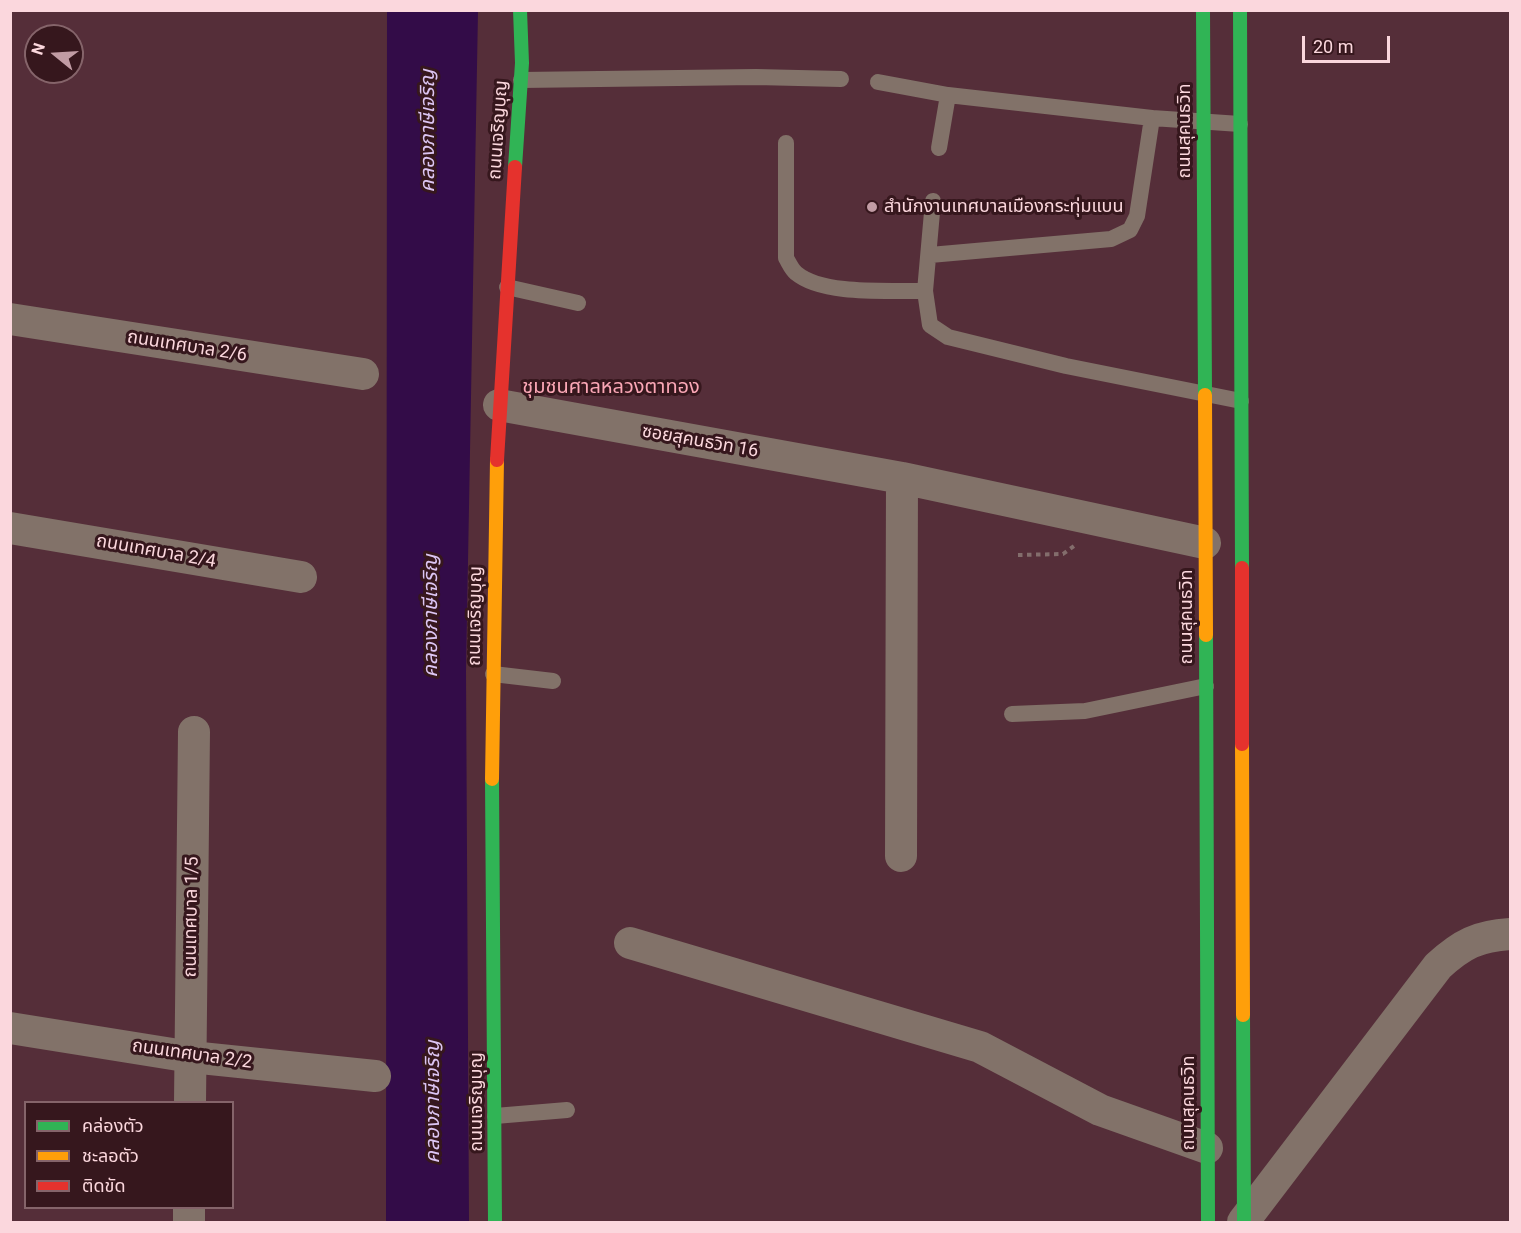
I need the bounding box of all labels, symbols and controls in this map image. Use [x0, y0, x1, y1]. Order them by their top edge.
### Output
north arrow [24, 24, 84, 84]
scale bar [1305, 24, 1394, 62]
text: 20 m [1313, 36, 1353, 57]
text: N [28, 41, 49, 57]
water label: คลองภาษีเจริญ [417, 70, 441, 192]
street label: ถนนเจริญบุญ [485, 80, 513, 180]
street label: ถนนสุคนธวิท [1174, 84, 1196, 178]
place label: สำนักงานเทศบาลเมืองกระทุ่มแบน [884, 196, 1123, 218]
marker: สำนักงานเทศบาลเมืองกระทุ่มแบน [865, 200, 879, 214]
street label: ถนนเทศบาล 2/6 [126, 327, 248, 367]
district label: ชุมชนศาลหลวงตาทอง [522, 376, 700, 400]
street label: ซอยสุคนธวิท 16 [640, 421, 760, 463]
street label: ถนนเทศบาล 2/4 [95, 531, 217, 573]
water label: คลองภาษีเจริญ [420, 555, 444, 677]
street label: ถนนเจริญบุญ [464, 566, 488, 666]
street label: ถนนสุคนธวิท [1176, 570, 1198, 664]
street label: ถนนเทศบาล 1/5 [180, 856, 204, 978]
street label: ถนนเทศบาล 2/2 [131, 1036, 253, 1074]
water label: คลองภาษีเจริญ [422, 1041, 446, 1163]
street label: ถนนเจริญบุญ [466, 1052, 488, 1152]
street label: ถนนสุคนธวิท [1178, 1056, 1200, 1150]
legend [24, 1101, 234, 1209]
text: คล่องตัว [82, 1115, 144, 1136]
text: ชะลอตัว [82, 1145, 139, 1166]
text: ติดขัด [82, 1175, 125, 1196]

